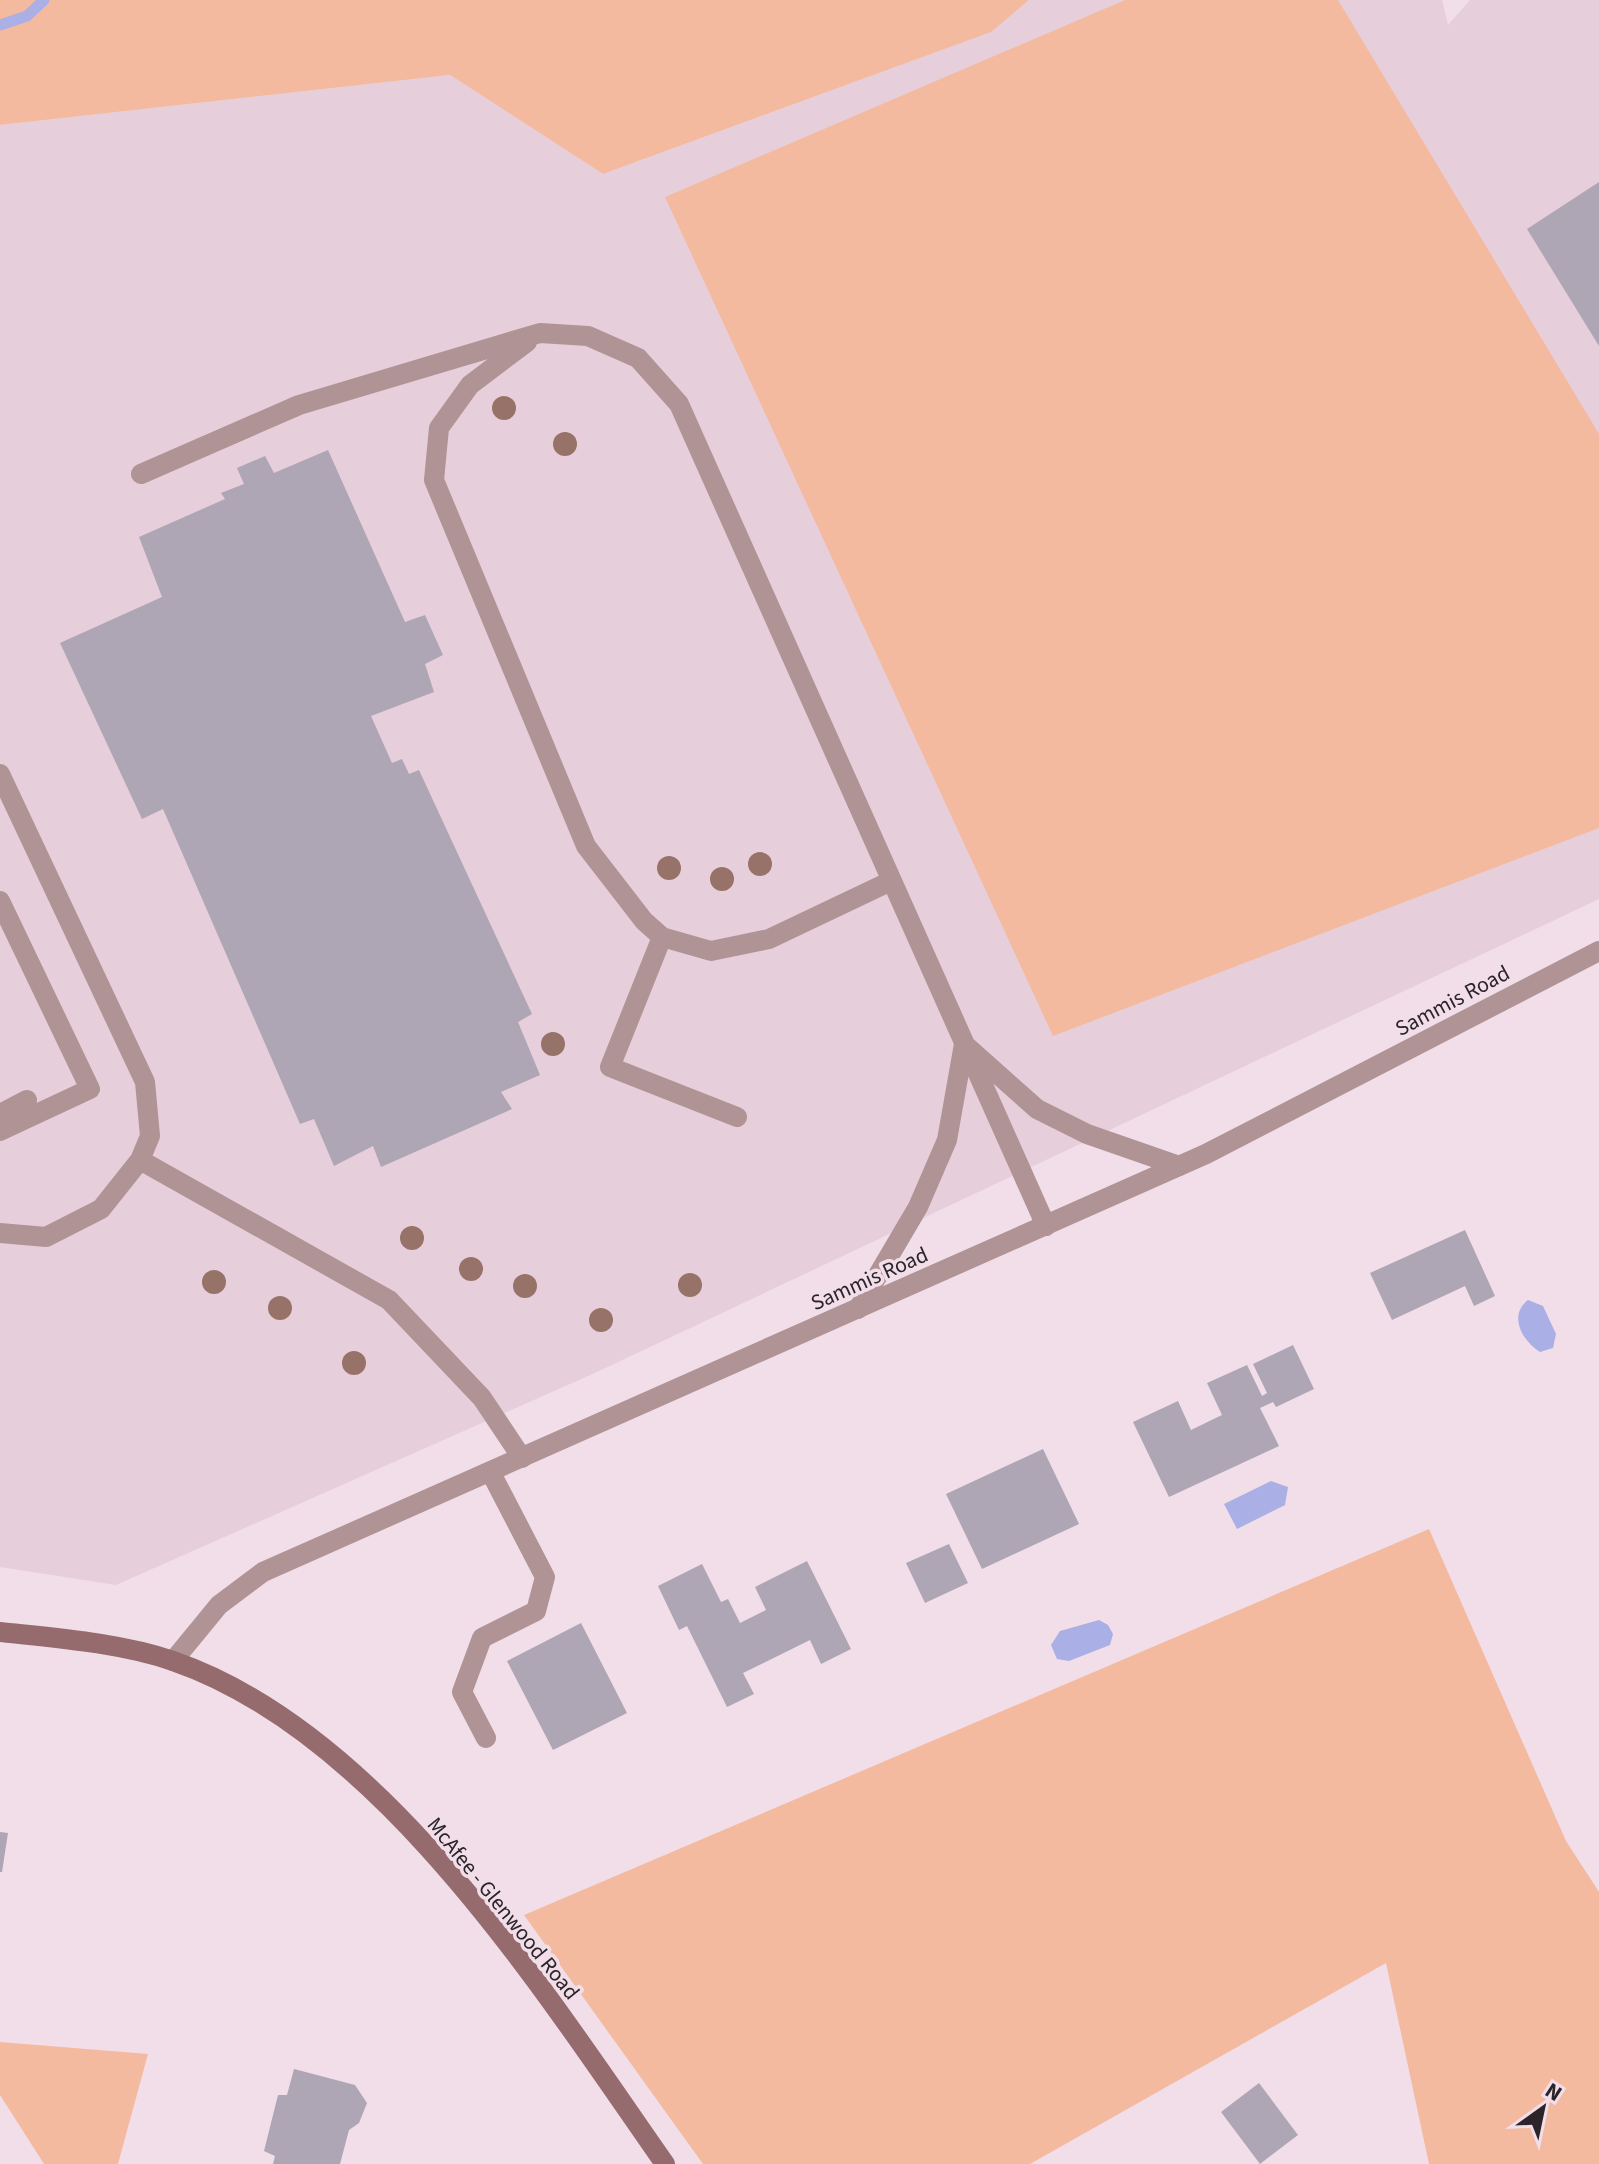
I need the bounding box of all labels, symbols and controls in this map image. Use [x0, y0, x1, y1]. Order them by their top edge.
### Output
street label: Sammis Road [1390, 957, 1515, 1044]
street label: Sammis Road [806, 1239, 933, 1319]
street label: McAfee - Glenwood Road [419, 1810, 587, 2007]
north arrow [1503, 2068, 1583, 2148]
text: N [1538, 2075, 1568, 2109]

